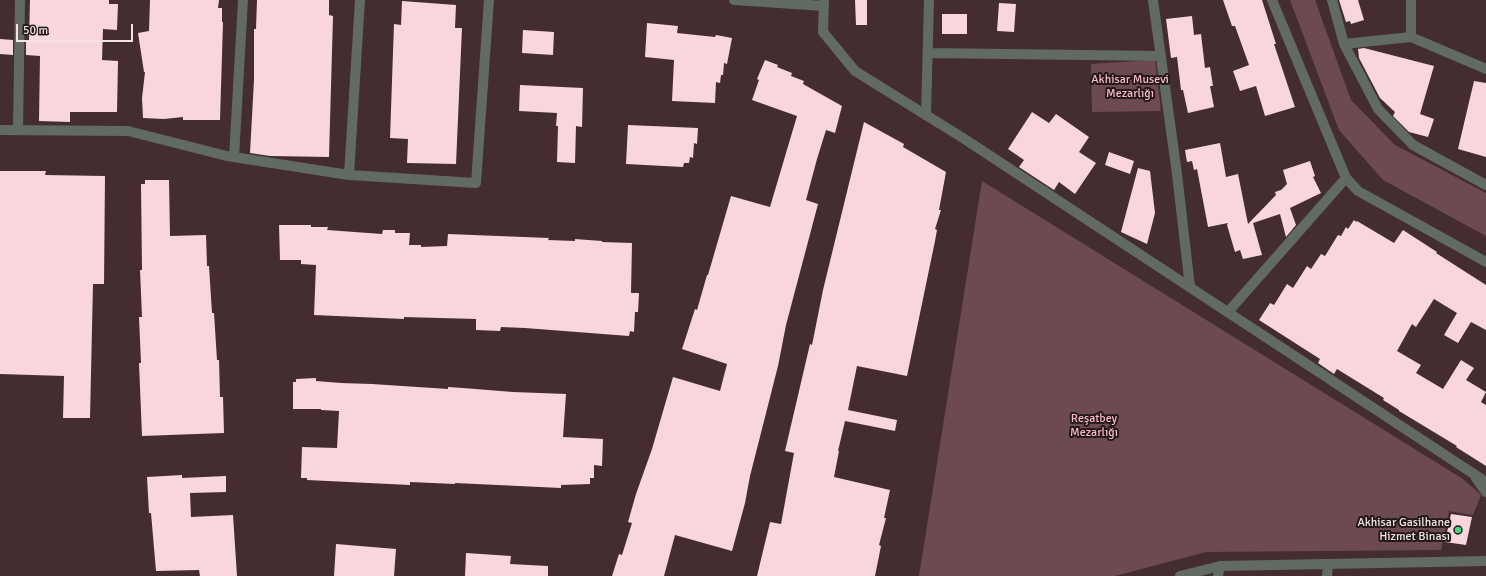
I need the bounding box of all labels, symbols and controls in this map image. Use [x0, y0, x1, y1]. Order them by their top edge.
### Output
scale bar [18, 16, 135, 42]
text: 50 m [23, 23, 48, 38]
park label: Akhisar Musevi Mezarlığı [1091, 73, 1169, 101]
park label: Reşatbey Mezarlığı [1070, 412, 1118, 440]
place label: Akhisar Gasilhane Hizmet Binası [1357, 516, 1450, 544]
marker: Akhisar Gasilhane Hizmet Binası [1453, 525, 1463, 535]

